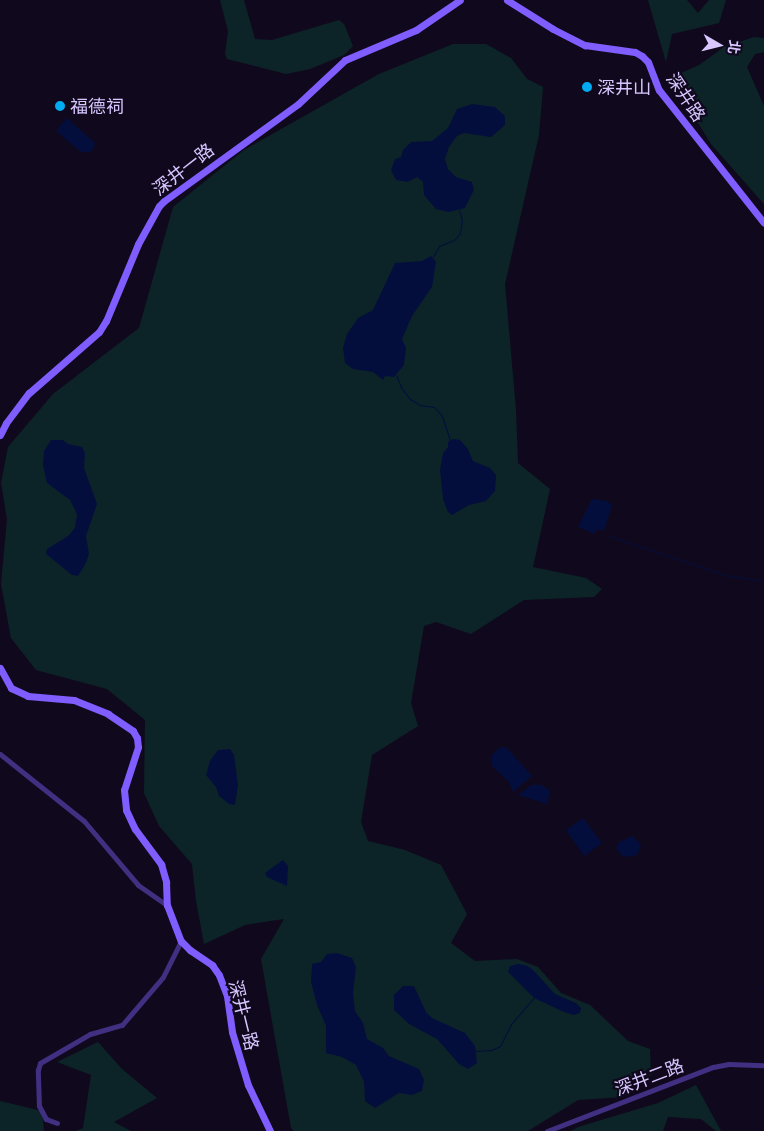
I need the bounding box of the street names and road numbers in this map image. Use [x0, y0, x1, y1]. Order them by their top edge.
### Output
street label: 深井路 [662, 69, 710, 125]
street label: 深井一路 [148, 138, 218, 200]
street label: 深井一路 [225, 977, 263, 1053]
street label: 深井二路 [612, 1054, 686, 1100]

